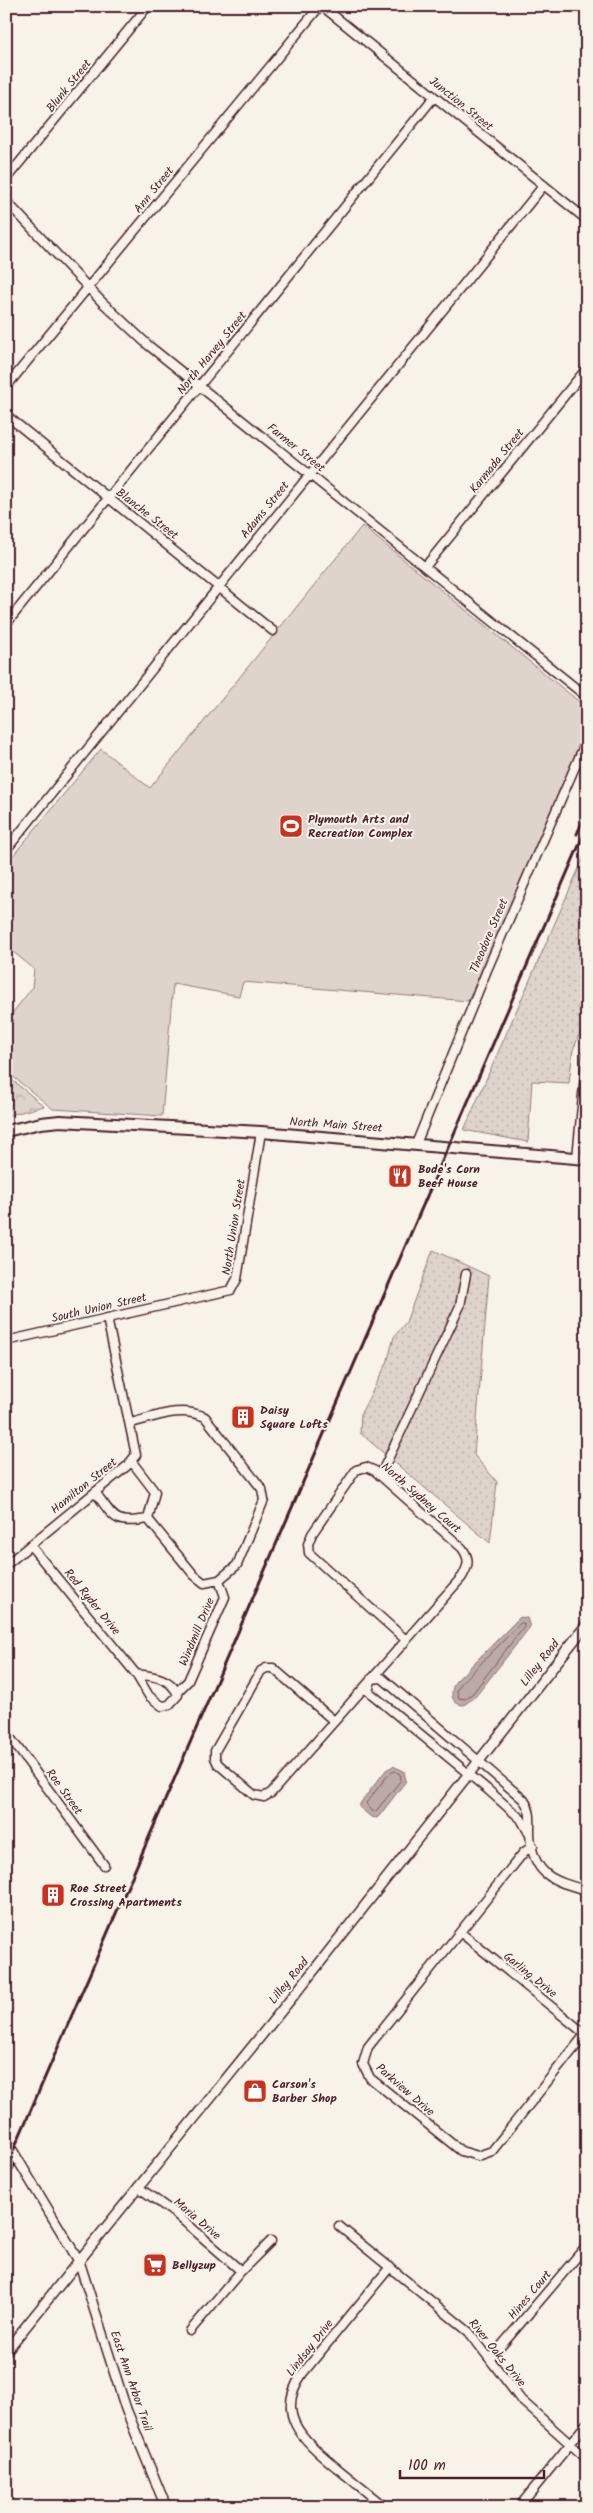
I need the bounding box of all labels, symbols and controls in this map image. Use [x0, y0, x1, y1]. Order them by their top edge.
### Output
street label: Blunk Street [42, 55, 97, 117]
street label: Junction Street [425, 72, 497, 136]
street label: Ann Street [129, 162, 179, 217]
street label: North Harvey Street [172, 307, 252, 399]
street label: Farmer Street [263, 419, 329, 478]
street label: Karmada Street [465, 424, 529, 498]
street label: Adams Street [236, 477, 294, 543]
street label: Blanche Street [112, 483, 183, 545]
place label: Plymouth Arts and Recreation Complex [308, 810, 413, 843]
sports icon: Plymouth Arts and Recreation Complex [278, 813, 304, 839]
street label: Theodore Street [465, 895, 513, 976]
street label: North Main Street [289, 1112, 383, 1138]
place label: Bode's Corn Beef House [418, 1160, 480, 1193]
restaurant icon: Bode's Corn Beef House [387, 1163, 413, 1189]
street label: North Union Street [217, 1177, 251, 1276]
street label: South Union Street [50, 1288, 149, 1328]
place label: Daisy Square Lofts [260, 1401, 328, 1434]
building icon: Daisy Square Lofts [230, 1404, 256, 1430]
street label: Hamilton Street [47, 1453, 122, 1519]
street label: North Sydney Court [377, 1458, 465, 1538]
street label: Red Ryder Drive [59, 1565, 125, 1640]
street label: Windmill Drive [174, 1594, 220, 1669]
street label: Lilley Road [516, 1635, 565, 1691]
street label: Roe Street [41, 1765, 87, 1819]
place label: Roe Street Crossing Apartments [70, 1879, 182, 1912]
building icon: Roe Street Crossing Apartments [40, 1882, 66, 1908]
street label: Garling Drive [499, 1947, 562, 2003]
street label: Lilley Road [264, 1953, 314, 2008]
street label: Parkview Drive [371, 2059, 439, 2121]
place label: Carson's Barber Shop [272, 2075, 337, 2108]
shop icon: Carson's Barber Shop [242, 2078, 268, 2104]
street label: Maria Drive [169, 2193, 226, 2245]
supermarket icon: Bellyzup [142, 2252, 168, 2278]
place label: Bellyzup [172, 2256, 217, 2275]
street label: Hines Court [504, 2266, 557, 2324]
street label: Lindsay Drive [282, 2315, 339, 2381]
street label: River Oaks Drive [464, 2315, 531, 2392]
street label: East Ann Arbor Trail [105, 2328, 157, 2434]
scale bar [400, 2448, 544, 2480]
text: 100 m [408, 2454, 446, 2478]

